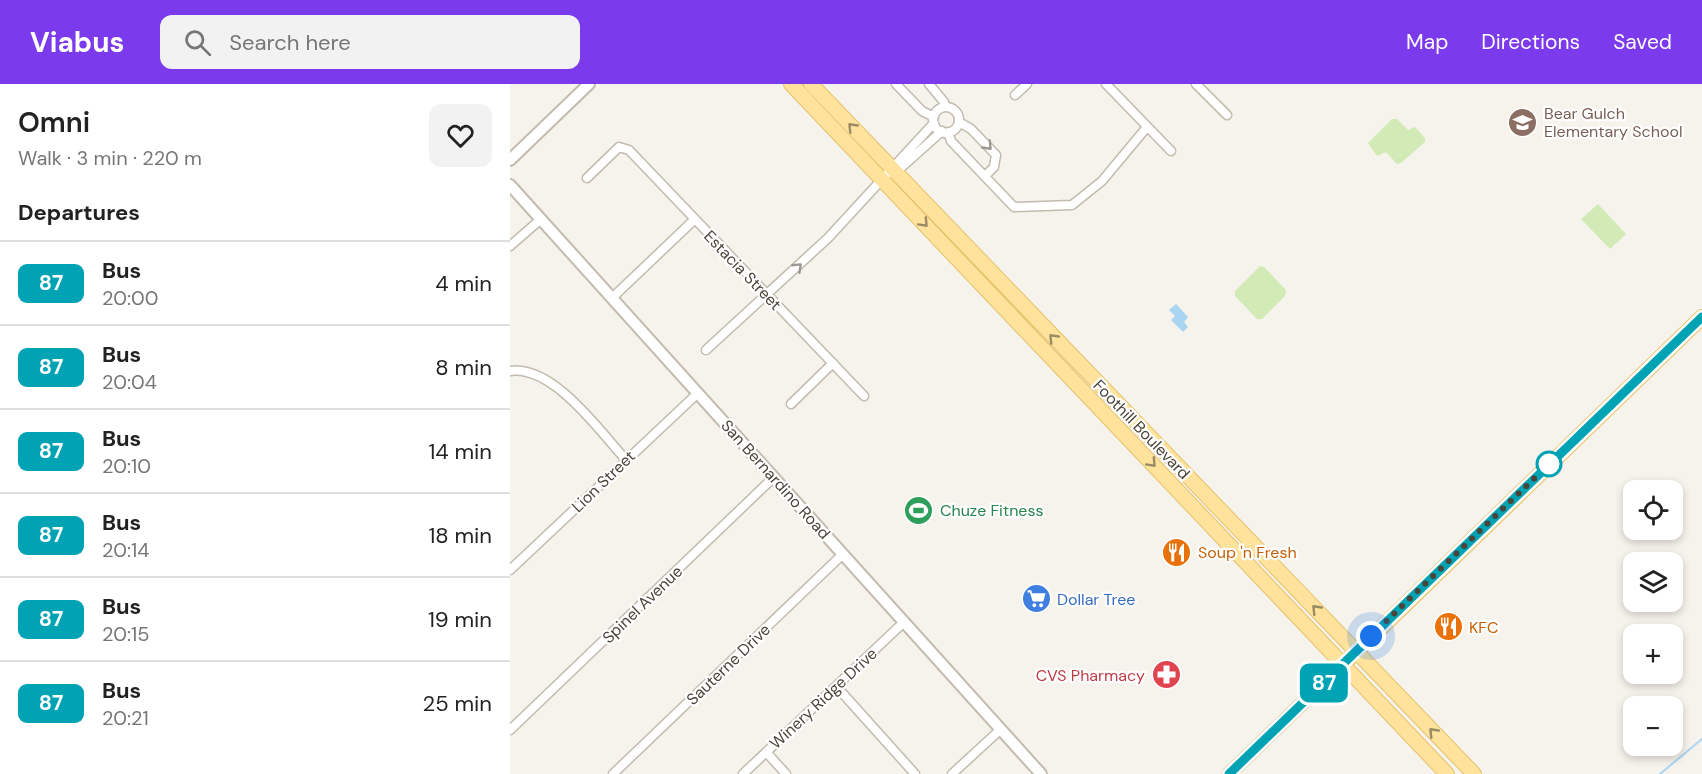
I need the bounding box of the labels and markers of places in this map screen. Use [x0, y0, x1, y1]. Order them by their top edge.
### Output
place label: Bear Gulch Elementary School [1544, 103, 1682, 142]
school or university icon: Bear Gulch Elementary School [1507, 106, 1539, 138]
unlabelled marker [1536, 451, 1562, 477]
sports icon: Chuze Fitness [903, 494, 935, 526]
place label: Chuze Fitness [940, 500, 1044, 521]
restaurant icon: Soup 'n Fresh [1161, 536, 1193, 568]
place label: Soup 'n Fresh [1198, 542, 1297, 563]
supermarket icon: Dollar Tree [1020, 583, 1052, 615]
place label: Dollar Tree [1057, 589, 1135, 610]
restaurant icon: KFC [1432, 611, 1464, 643]
place label: KFC [1469, 617, 1498, 638]
pharmacy icon: CVS Pharmacy [1150, 659, 1182, 691]
place label: CVS Pharmacy [1036, 665, 1145, 686]

